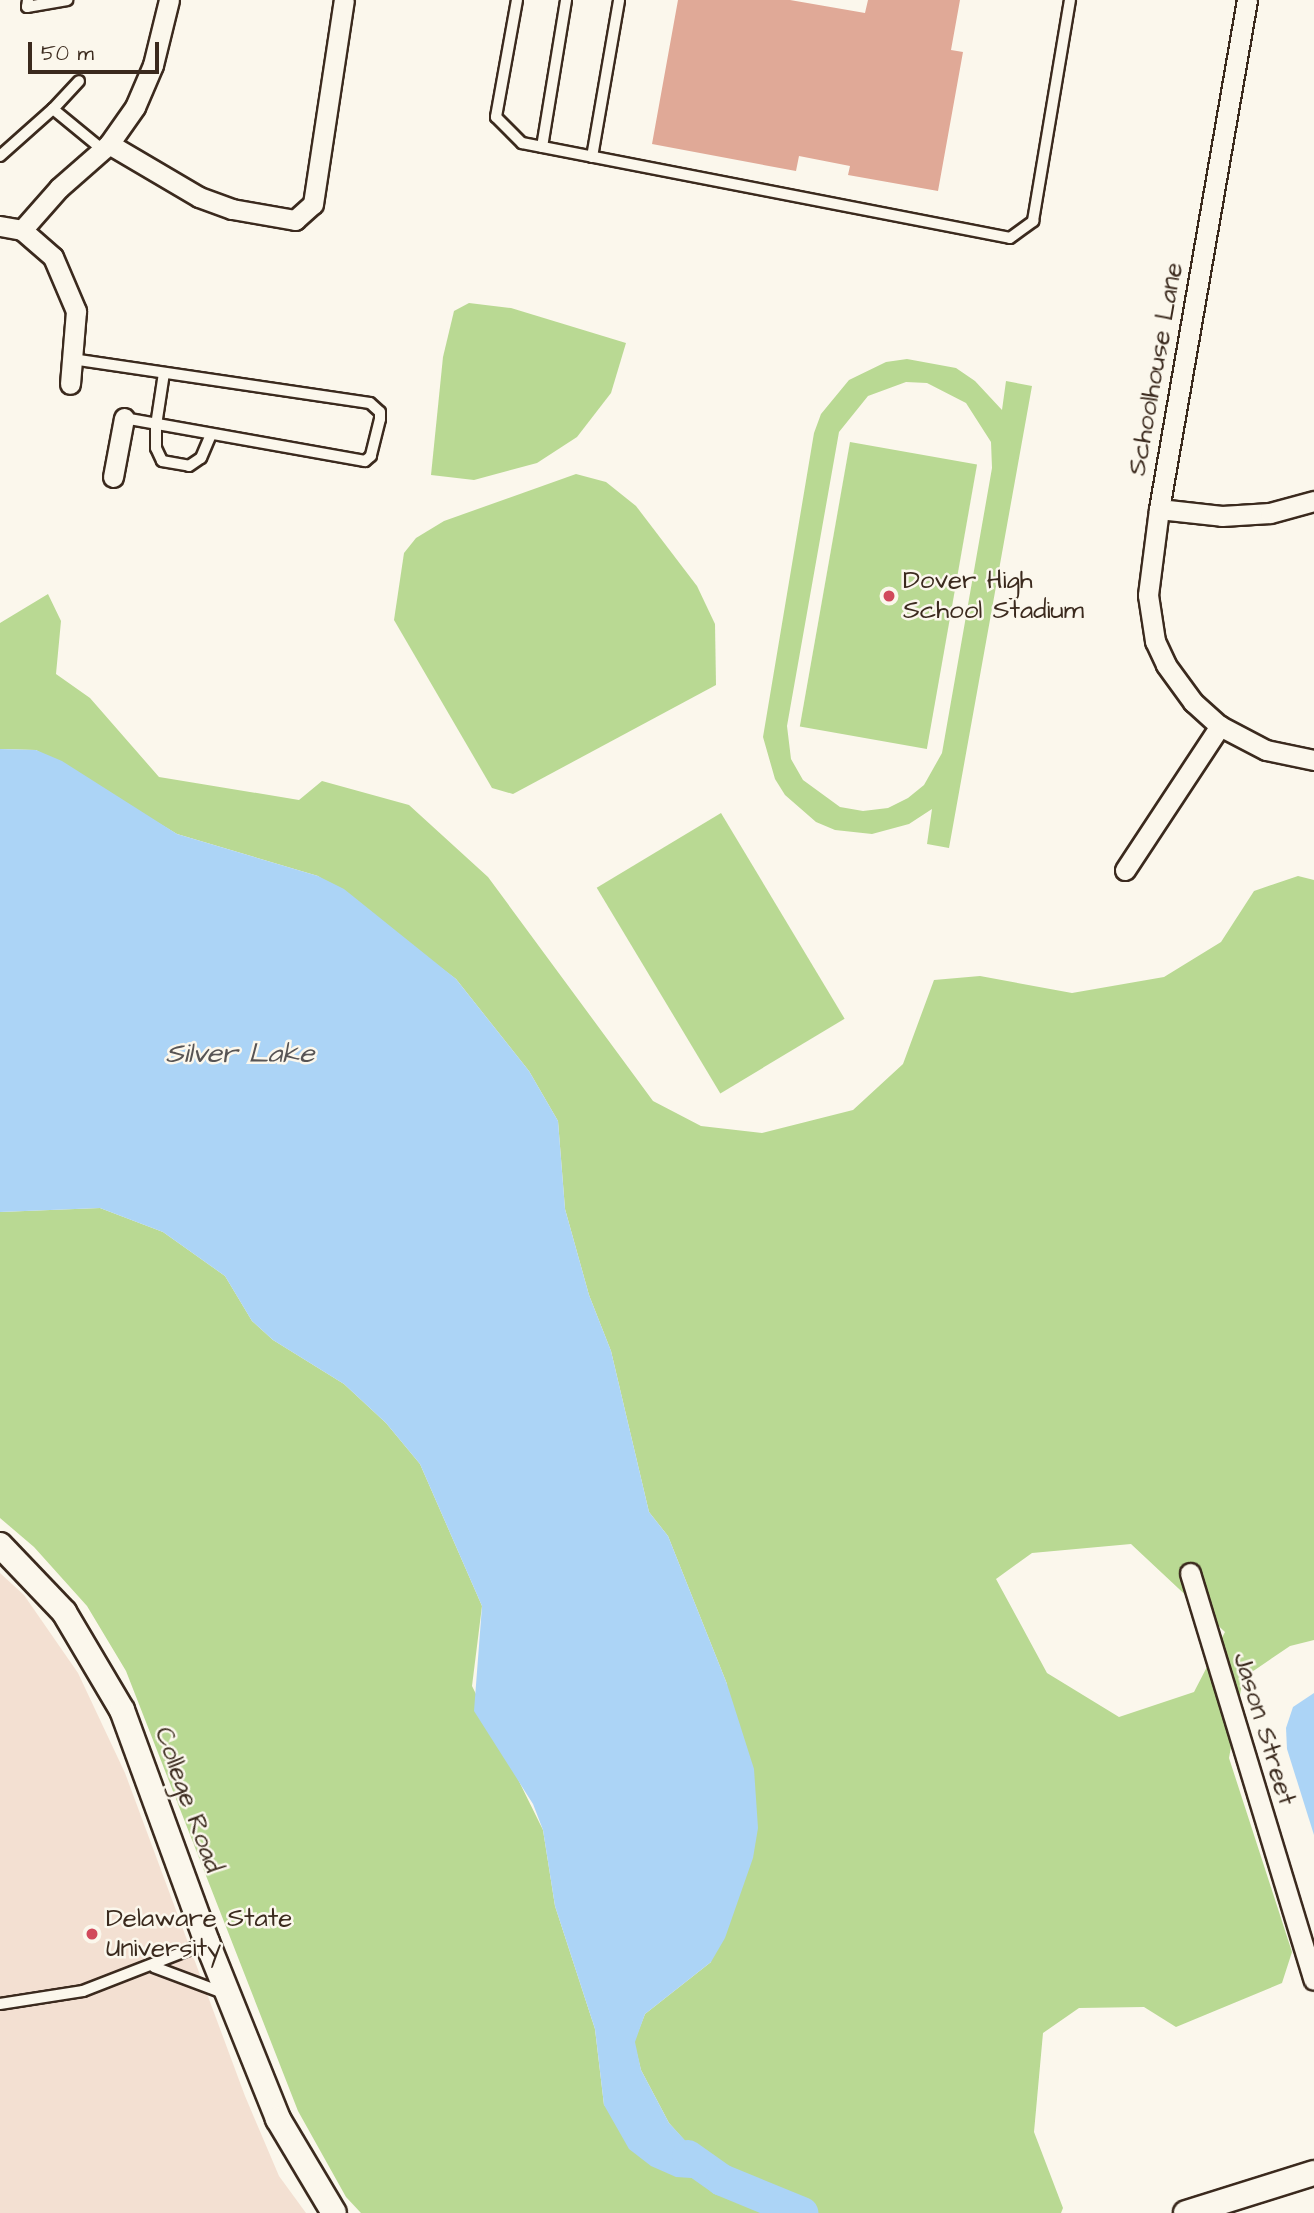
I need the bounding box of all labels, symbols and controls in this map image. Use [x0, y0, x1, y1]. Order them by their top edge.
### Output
scale bar [32, 28, 163, 72]
text: 50 m [41, 39, 94, 68]
street label: Schoolhouse Lane [1122, 260, 1190, 478]
place label: Dover High School Stadium [903, 565, 1084, 626]
marker: Dover High School Stadium [881, 588, 897, 604]
water label: Silver Lake [166, 1037, 314, 1071]
street label: Jason Street [1226, 1649, 1302, 1809]
street label: College Road [147, 1723, 229, 1877]
place label: Delaware State University [106, 1903, 292, 1965]
marker: Delaware State University [84, 1926, 100, 1942]

